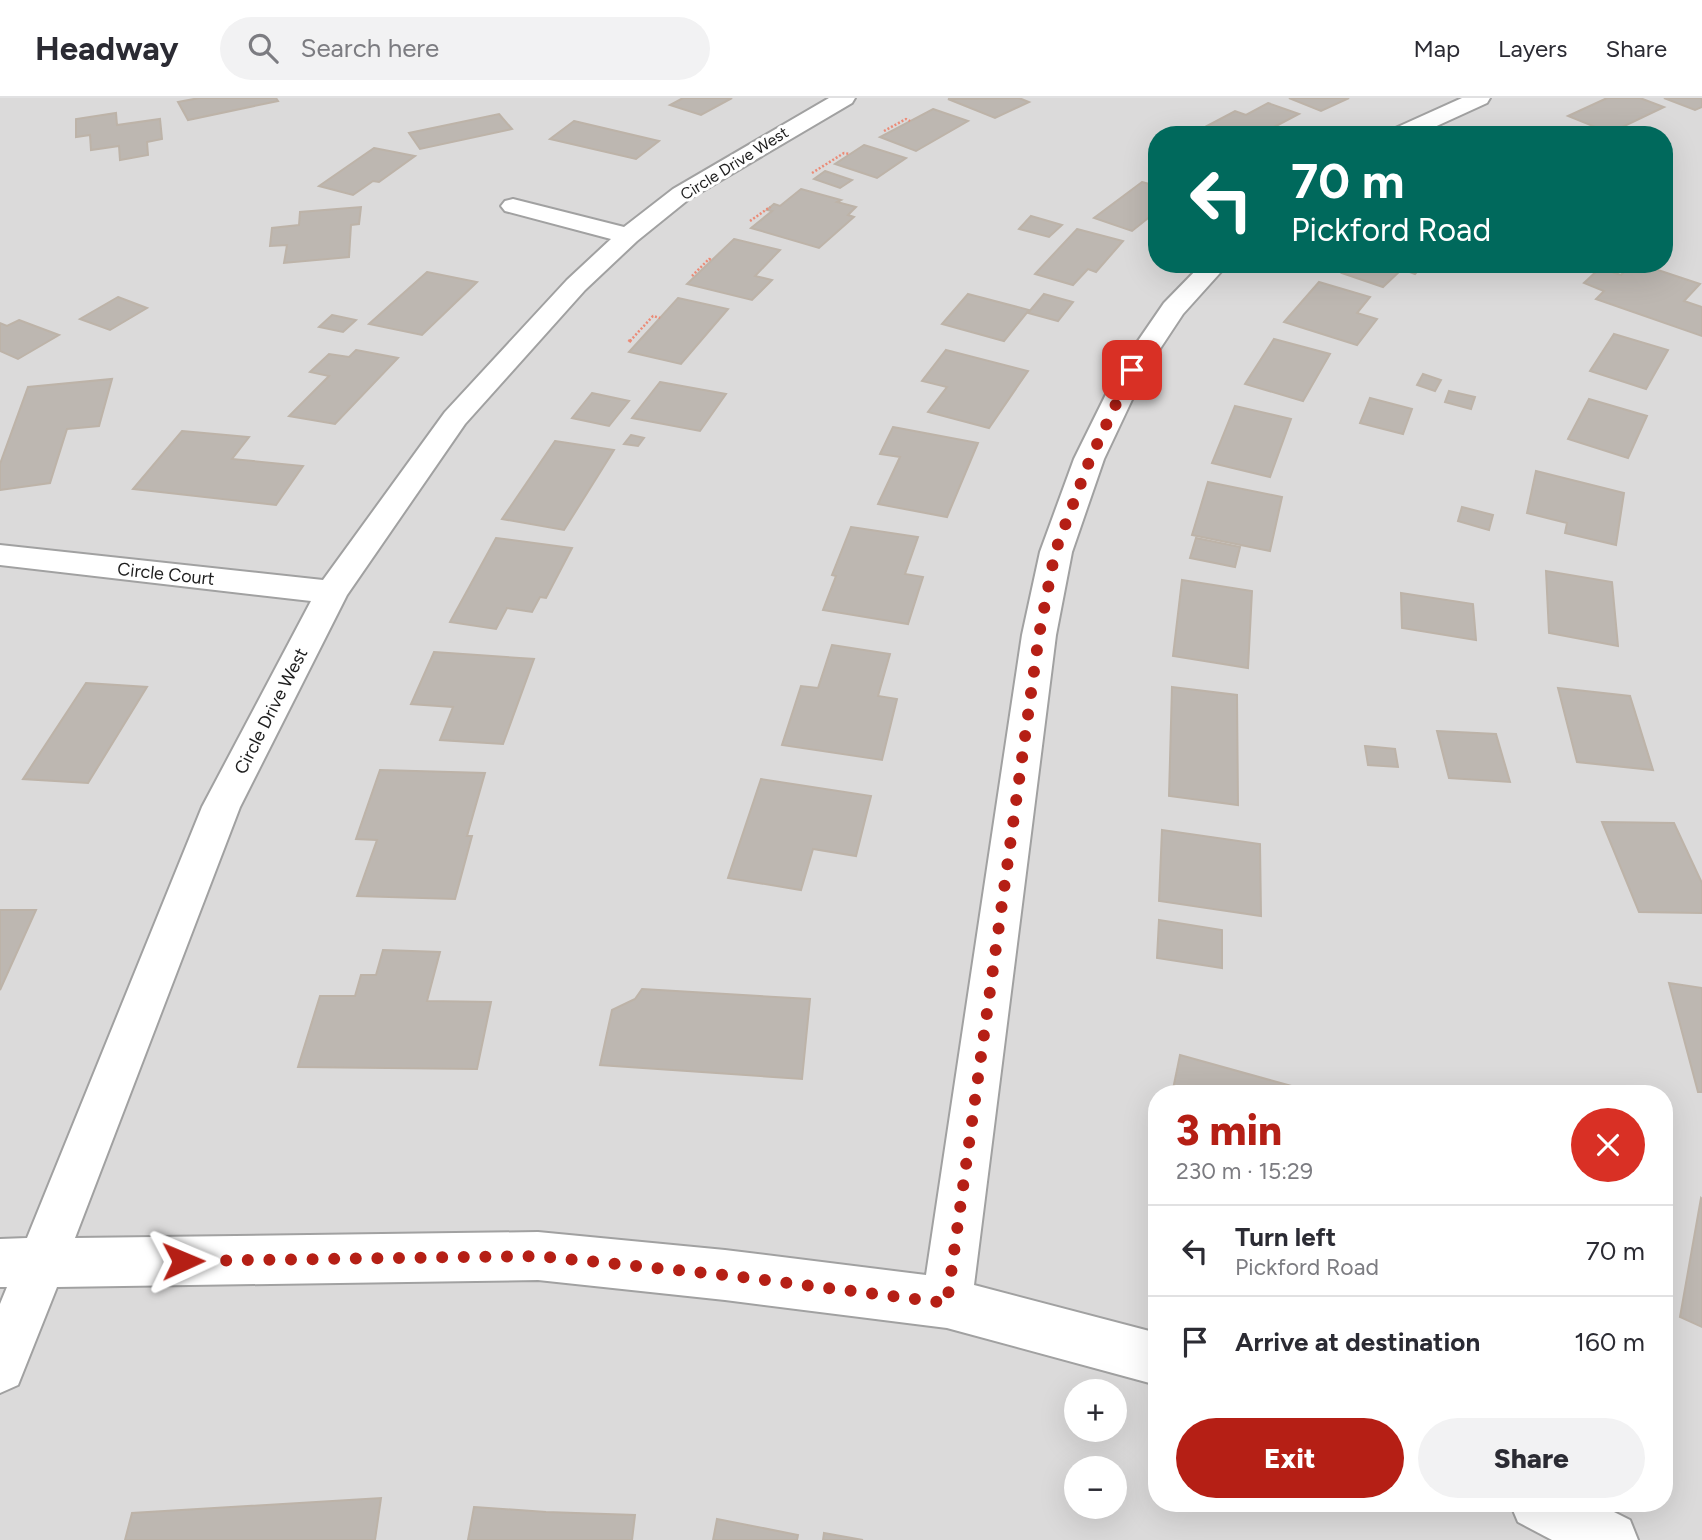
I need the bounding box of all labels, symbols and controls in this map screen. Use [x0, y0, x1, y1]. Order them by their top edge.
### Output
search box [220, 17, 710, 80]
text: Headway [35, 29, 178, 68]
icon: search [244, 29, 282, 67]
text: Search here [300, 32, 439, 64]
text: Map [1413, 34, 1460, 63]
text: Layers [1498, 34, 1567, 63]
text: Share [1605, 34, 1667, 63]
street label: Circle Drive West [677, 123, 792, 204]
text: 70 m [1291, 151, 1404, 210]
icon: left [1176, 154, 1267, 245]
text: Pickford Road [1291, 211, 1491, 249]
pin [1102, 340, 1162, 400]
icon: arrive [1113, 351, 1151, 389]
street label: Circle Court [116, 558, 216, 590]
street label: Circle Drive West [230, 644, 312, 778]
text: 3 min [1176, 1105, 1282, 1156]
button: close [1571, 1108, 1645, 1182]
text: 230 m · 15:29 [1176, 1157, 1313, 1185]
text: Turn left [1235, 1221, 1336, 1253]
position arrow [146, 1224, 220, 1298]
icon: left [1176, 1232, 1214, 1270]
text: 70 m [1586, 1235, 1645, 1267]
text: Pickford Road [1235, 1253, 1379, 1281]
icon: arrive [1176, 1323, 1214, 1361]
text: Arrive at destination [1235, 1326, 1480, 1358]
text: 160 m [1574, 1326, 1645, 1358]
map controls [1064, 1379, 1127, 1519]
button: + [1064, 1379, 1127, 1442]
button: Exit [1176, 1418, 1404, 1498]
button: Share [1418, 1418, 1645, 1498]
button: − [1064, 1456, 1127, 1519]

